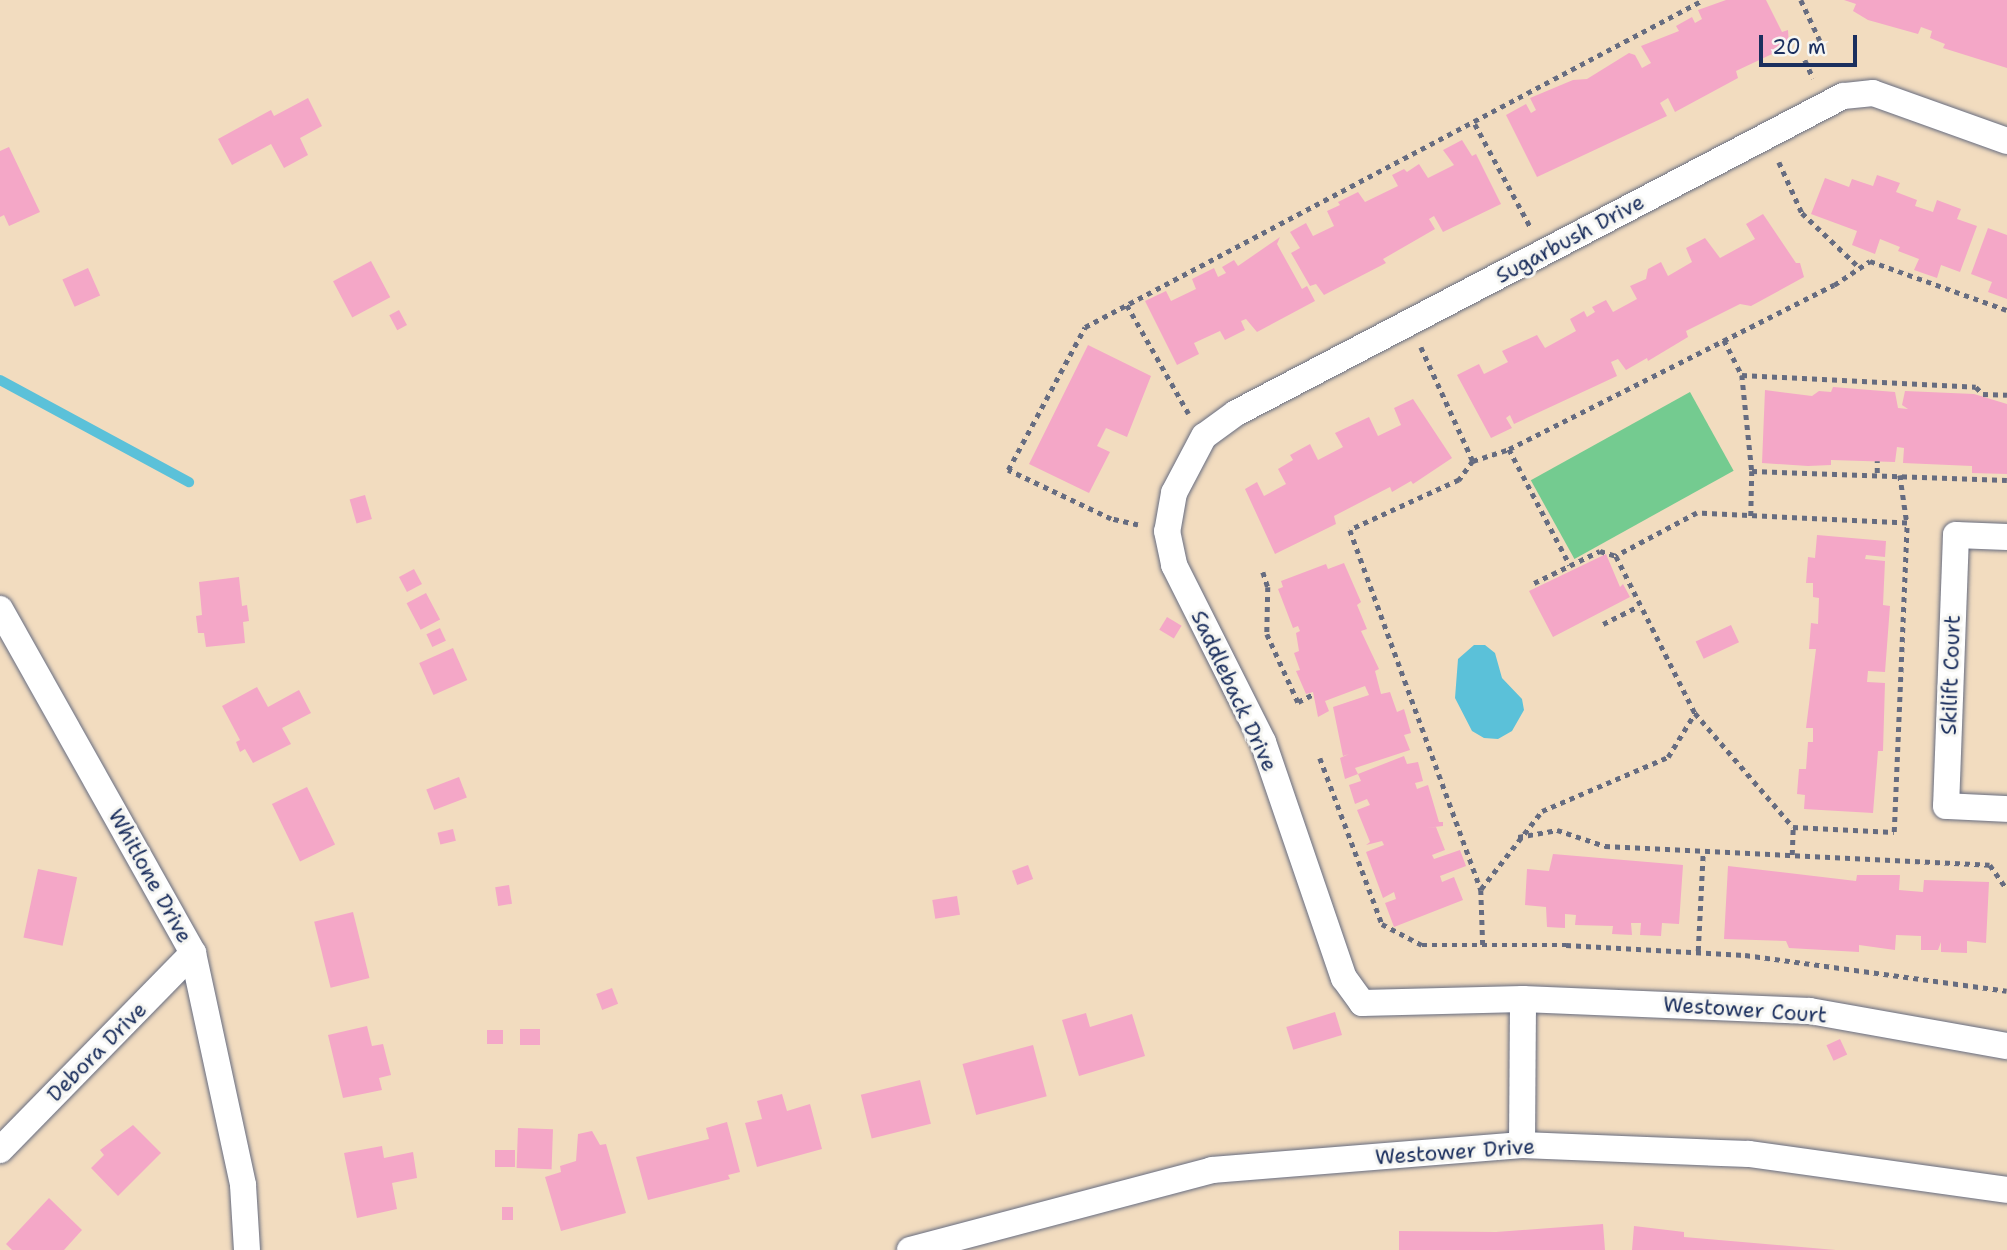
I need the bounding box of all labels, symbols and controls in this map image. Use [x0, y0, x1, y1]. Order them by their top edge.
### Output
scale bar [1762, 21, 1860, 65]
text: 20 m [1772, 33, 1826, 61]
street label: Sugarbush Drive [1492, 189, 1648, 289]
street label: Saddleback Drive [1186, 607, 1282, 775]
street label: Skilift Court [1936, 614, 1966, 736]
street label: Whitlone Drive [103, 805, 197, 947]
street label: Westower Court [1662, 992, 1828, 1028]
street label: Debora Drive [42, 997, 152, 1107]
street label: Westower Drive [1374, 1134, 1536, 1170]

